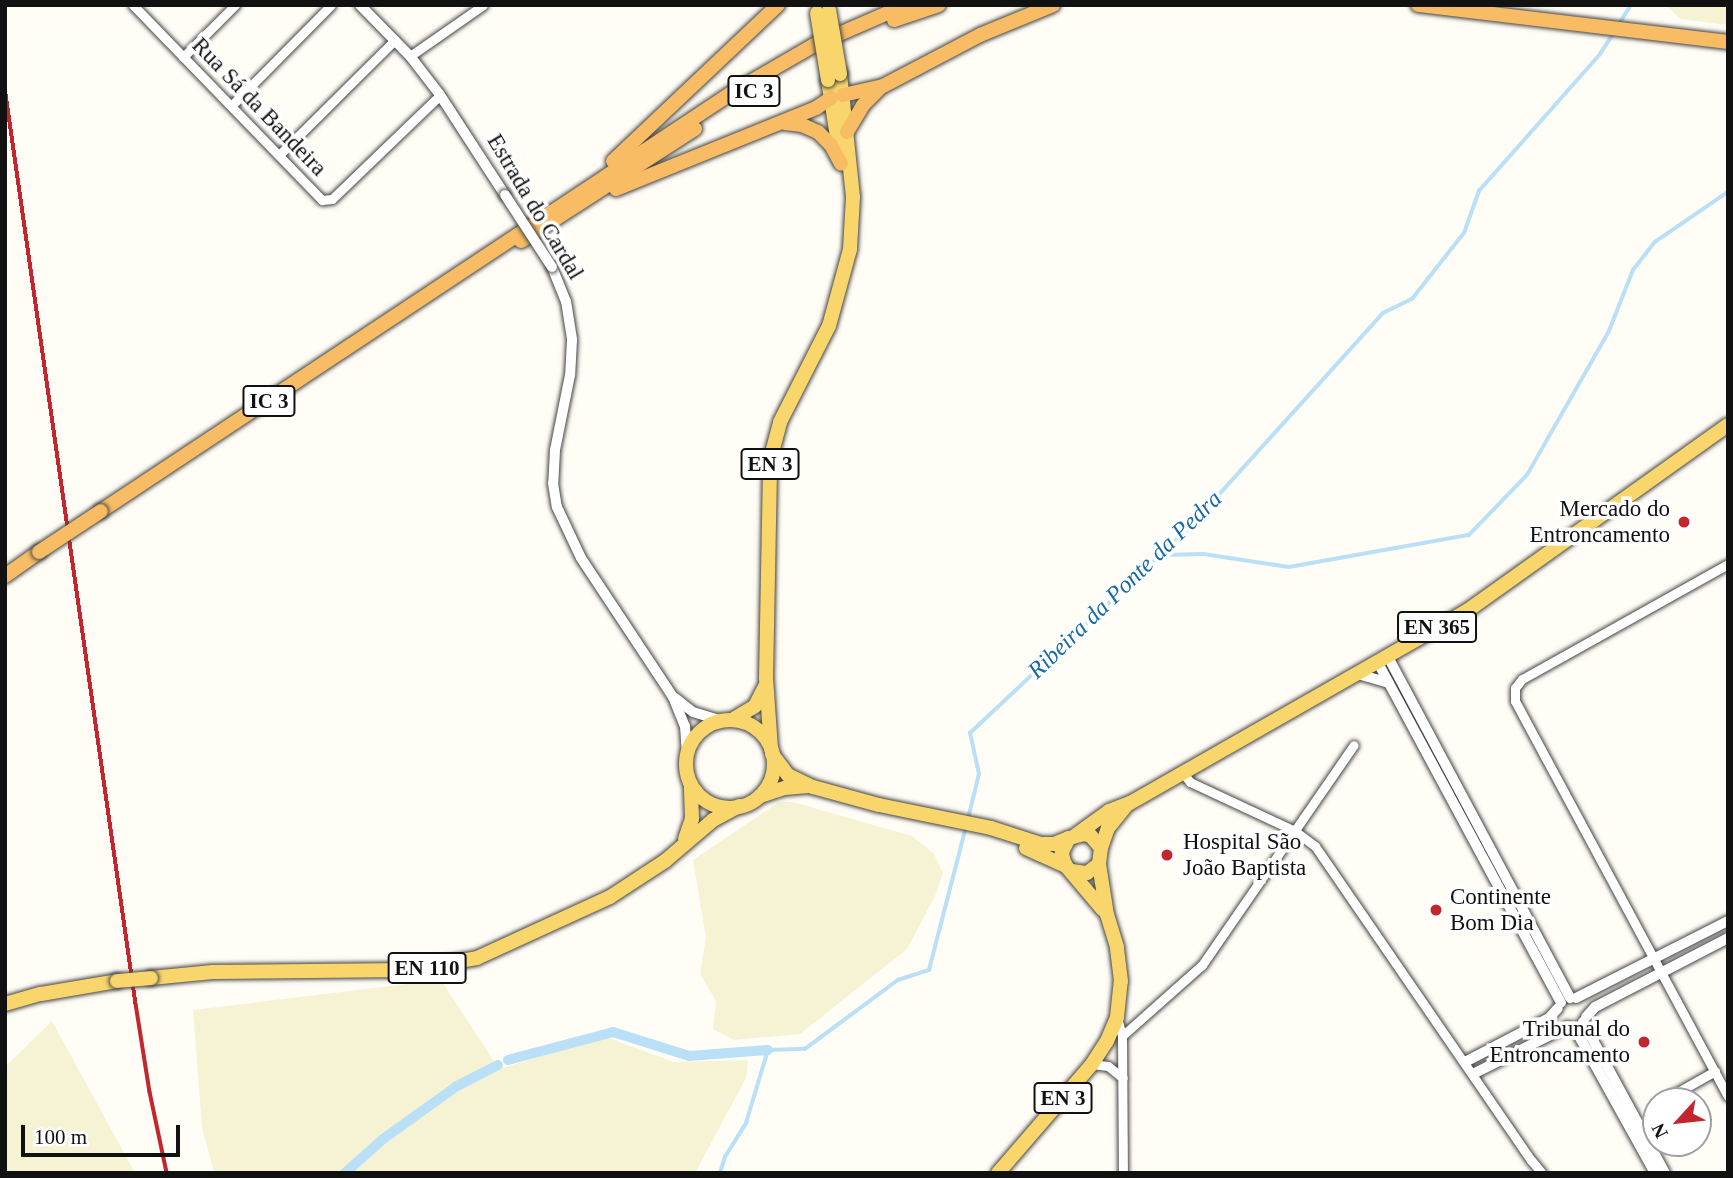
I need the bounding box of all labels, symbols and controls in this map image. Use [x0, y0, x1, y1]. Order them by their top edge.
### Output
street label: Rua Sá da Bandeira [186, 32, 332, 182]
road number: IC 3 [726, 74, 782, 108]
street label: Estrada do Cardal [481, 129, 589, 285]
road number: IC 3 [241, 384, 297, 418]
road number: EN 3 [740, 447, 800, 482]
water label: Ribeira da Ponte da Pedra [1022, 485, 1228, 685]
place label: Mercado do Entroncamento [1529, 495, 1670, 549]
marker: Mercado do Entroncamento [1676, 514, 1692, 530]
road number: EN 365 [1397, 610, 1477, 644]
place label: Hospital São João Baptista [1183, 828, 1306, 882]
marker: Hospital São João Baptista [1157, 845, 1177, 865]
place label: Continente Bom Dia [1450, 883, 1551, 937]
marker: Continente Bom Dia [1428, 902, 1444, 918]
road number: EN 110 [387, 950, 467, 986]
place label: Tribunal do Entroncamento [1489, 1015, 1630, 1069]
marker: Tribunal do Entroncamento [1636, 1034, 1652, 1050]
road number: EN 3 [1033, 1080, 1093, 1116]
north arrow [1642, 1087, 1712, 1157]
scale bar [24, 1112, 184, 1156]
text: N [1647, 1120, 1672, 1142]
text: 100 m [34, 1125, 87, 1149]

